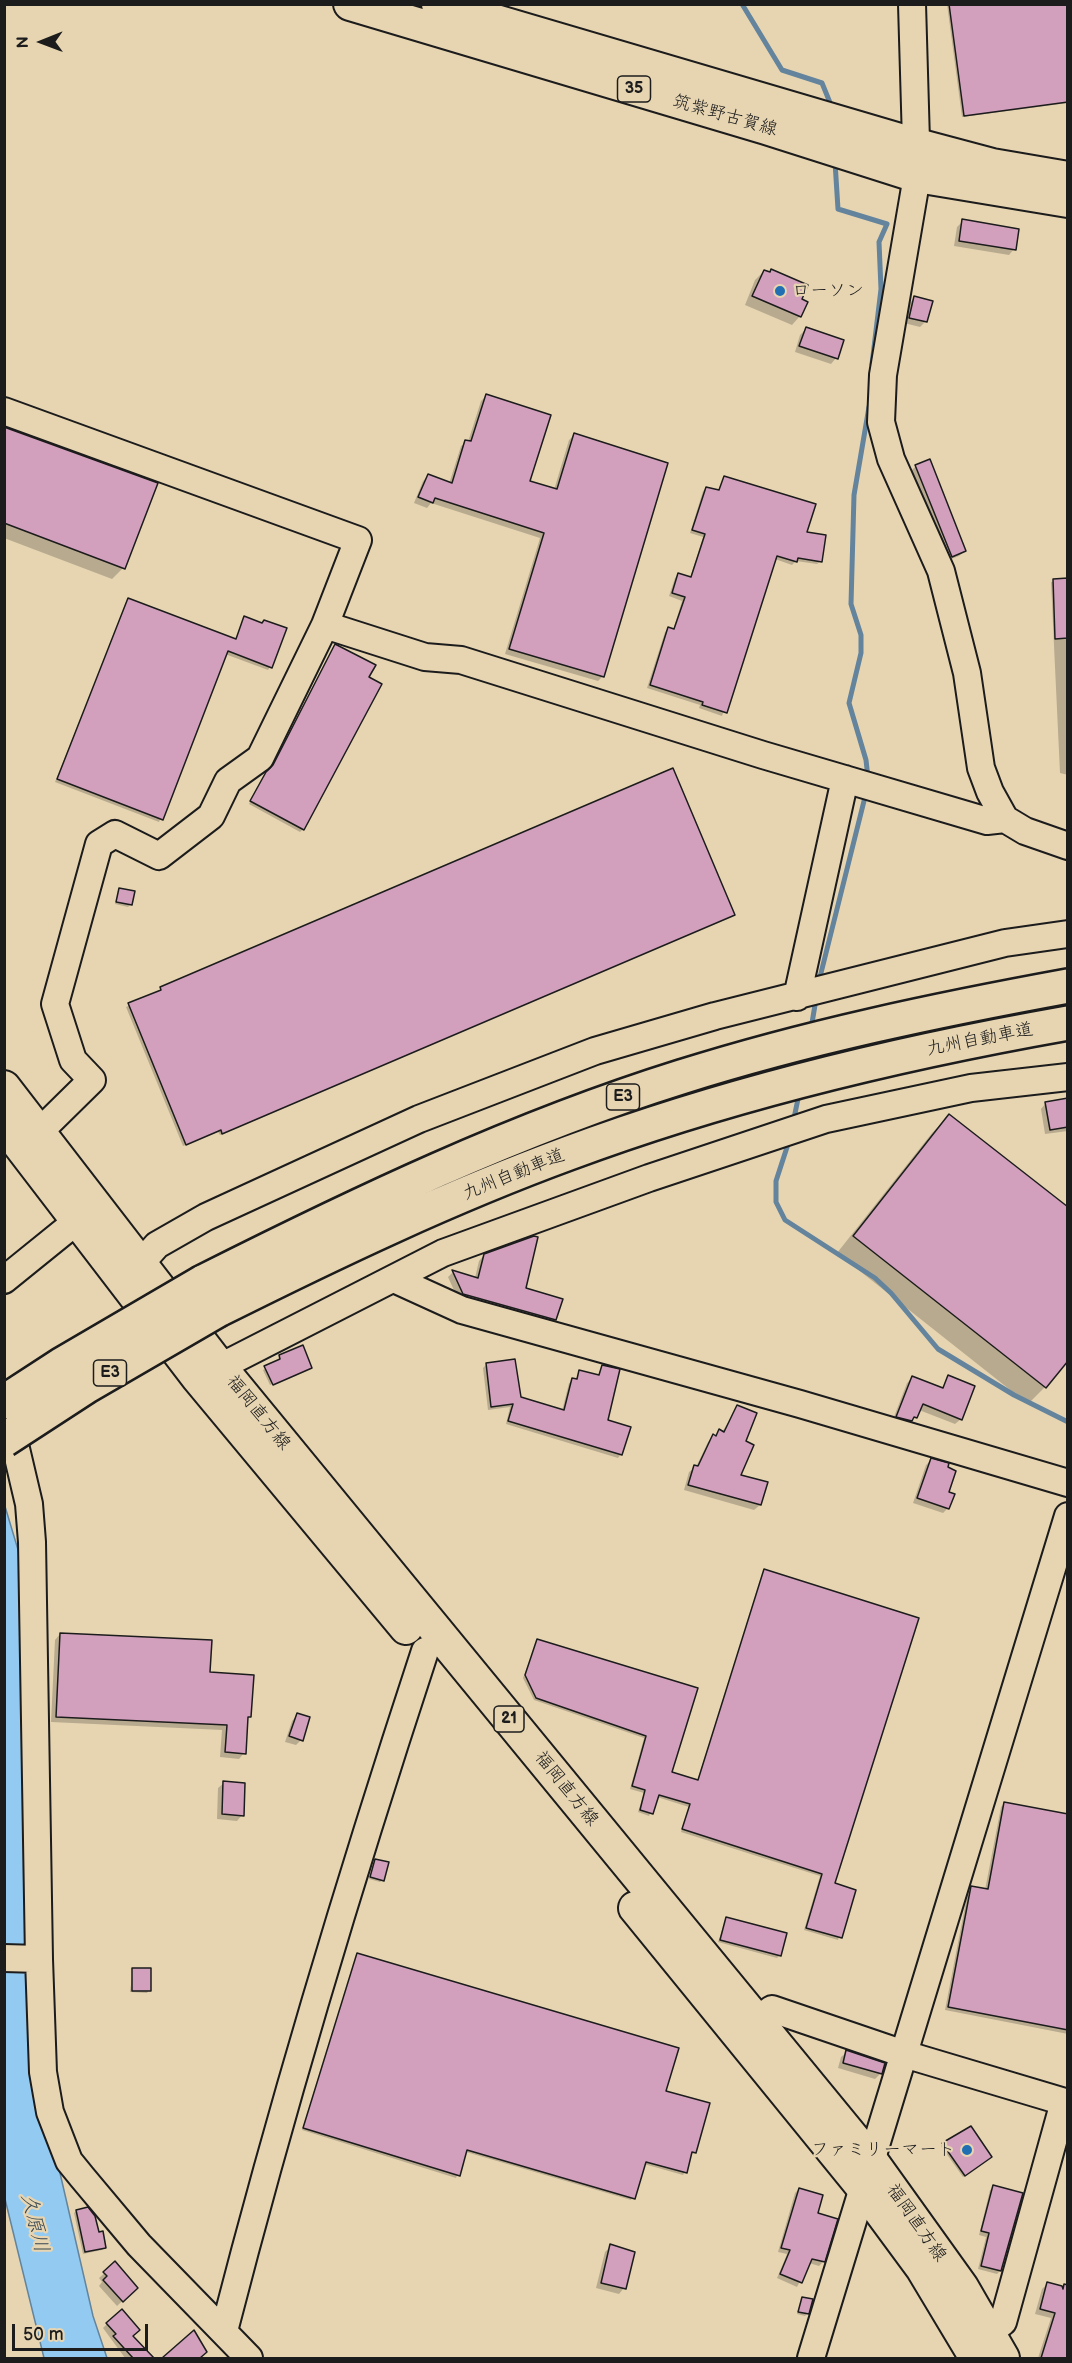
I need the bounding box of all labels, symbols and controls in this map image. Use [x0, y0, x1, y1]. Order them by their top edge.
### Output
north arrow [12, 12, 72, 72]
text: N [14, 36, 33, 49]
road number: 35 [618, 76, 650, 102]
street label: 筑紫野古賀線 [670, 91, 780, 141]
place label: ローソン [792, 280, 864, 302]
marker: ローソン [773, 284, 787, 298]
street label: 九州自動車道 [925, 1019, 1035, 1061]
road number: E3 [606, 1084, 640, 1110]
street label: 九州自動車道 [460, 1145, 568, 1205]
road number: E3 [94, 1360, 126, 1386]
street label: 福岡直方線 [221, 1371, 295, 1455]
road number: 21 [494, 1706, 524, 1732]
street label: 福岡直方線 [529, 1747, 603, 1831]
place label: ファミリーマート [811, 2139, 955, 2161]
marker: ファミリーマート [960, 2143, 974, 2157]
street label: 福岡直方線 [881, 2180, 951, 2266]
water label: 久原川 [15, 2191, 53, 2255]
scale bar [15, 2312, 152, 2350]
text: 50 m [23, 2324, 64, 2345]

